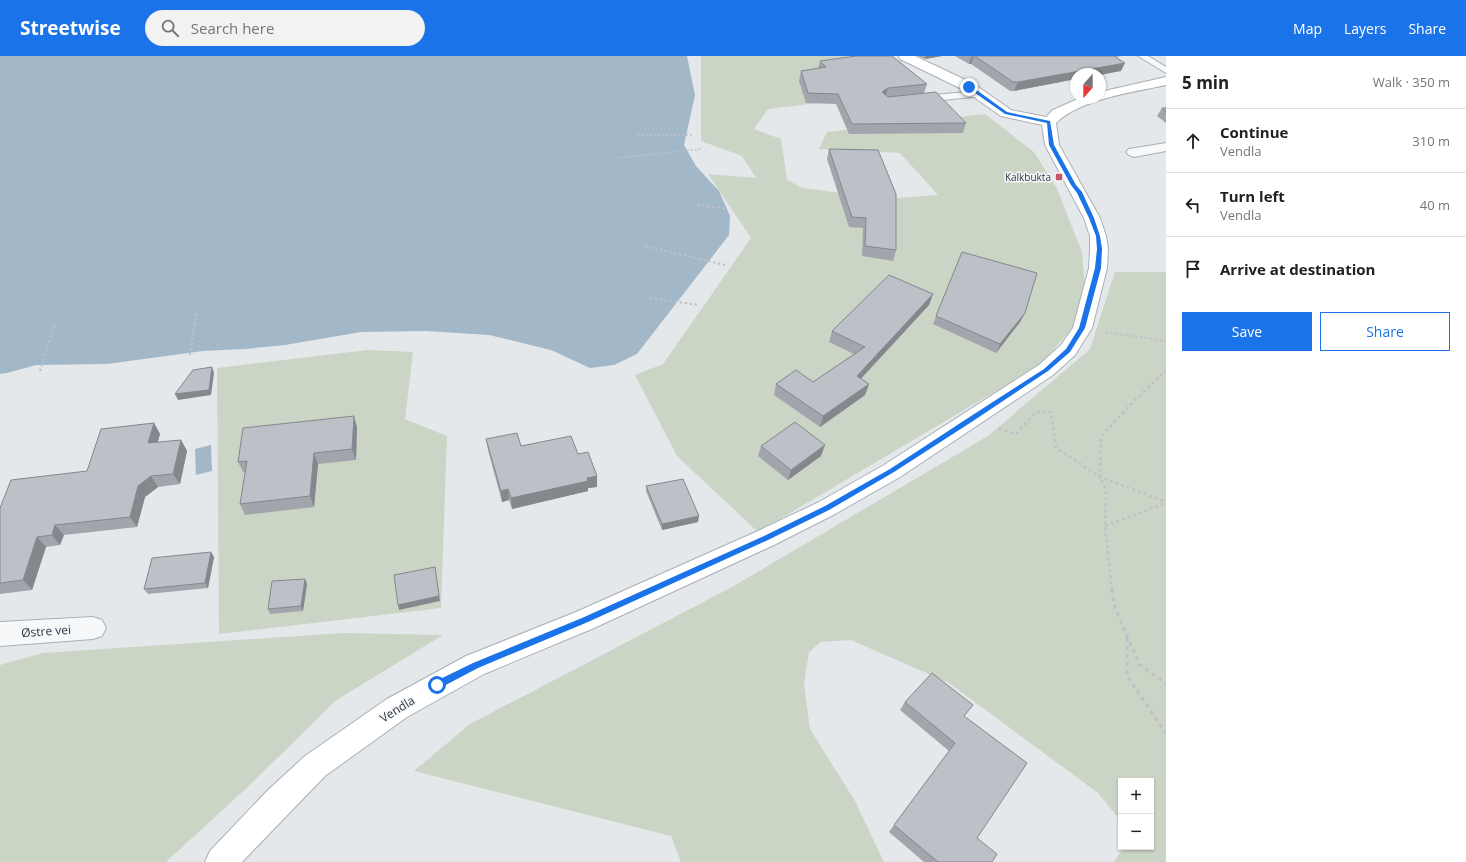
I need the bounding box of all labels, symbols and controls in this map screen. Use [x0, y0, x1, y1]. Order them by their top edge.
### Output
search box [145, 10, 425, 46]
text: Streetwise [20, 15, 121, 41]
icon: search [159, 17, 181, 39]
text: Search here [191, 18, 274, 38]
text: Map [1293, 19, 1322, 38]
text: Layers [1344, 19, 1386, 38]
text: Share [1408, 19, 1446, 38]
north arrow [1070, 68, 1106, 104]
text: 5 min [1182, 71, 1229, 94]
text: Walk · 350 m [1373, 73, 1450, 91]
route end [960, 78, 978, 96]
text: Continue [1220, 122, 1288, 142]
icon: ahead [1182, 130, 1204, 152]
text: 310 m [1412, 132, 1450, 150]
text: Vendla [1220, 142, 1261, 160]
place label: Kalkbukta [1005, 170, 1051, 184]
marker: Kalkbukta [1054, 172, 1064, 182]
text: Turn left [1220, 186, 1285, 206]
icon: left [1182, 194, 1204, 216]
text: 40 m [1420, 196, 1450, 214]
text: Vendla [1220, 206, 1261, 224]
icon: arrive [1182, 258, 1204, 280]
text: Arrive at destination [1220, 259, 1375, 279]
button: Save [1182, 312, 1312, 351]
button: Share [1320, 312, 1450, 351]
street label: Østre vei [21, 621, 71, 641]
route start [428, 676, 446, 694]
street label: Vendla [376, 692, 418, 726]
map controls [1118, 778, 1154, 850]
button: + [1118, 778, 1154, 814]
button: − [1118, 814, 1154, 850]

